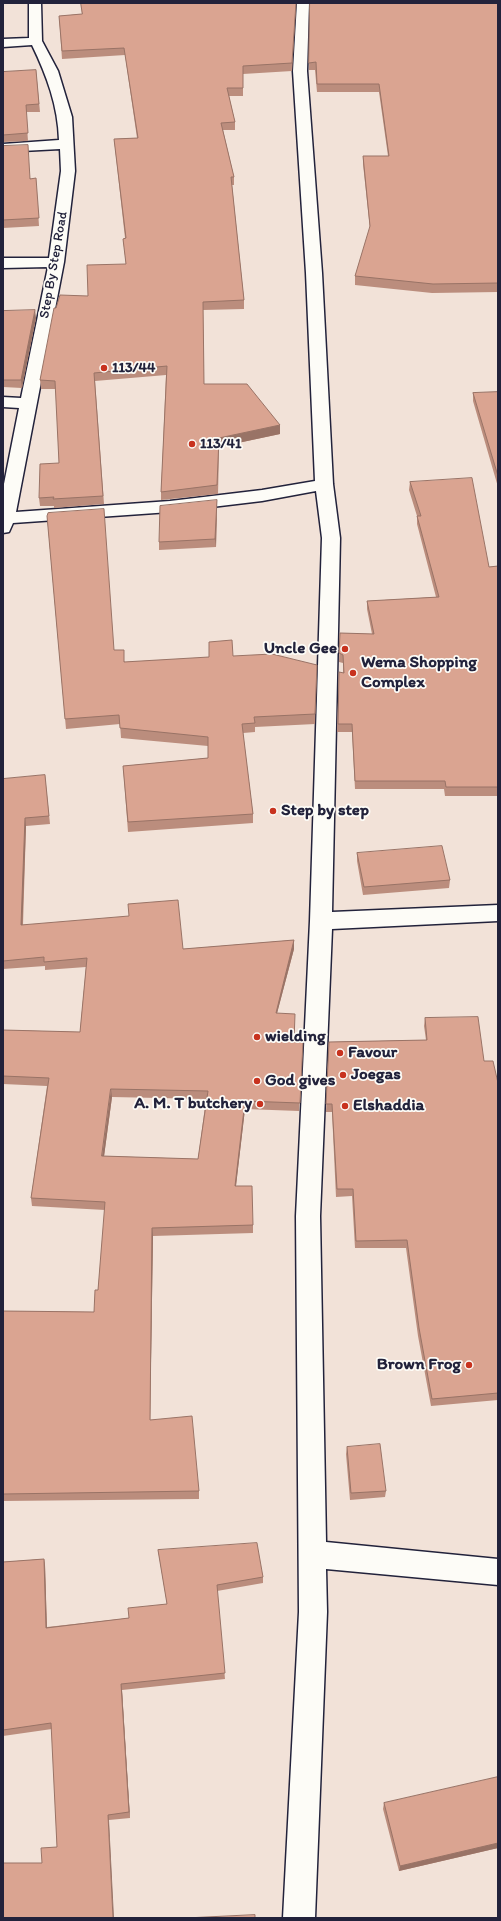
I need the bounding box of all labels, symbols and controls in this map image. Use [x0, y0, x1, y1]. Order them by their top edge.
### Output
street label: Step By Step Road [36, 210, 72, 320]
place label: 113/44 [112, 360, 155, 376]
marker: 113/44 [99, 363, 109, 373]
place label: 113/41 [200, 436, 241, 452]
marker: 113/41 [187, 439, 197, 449]
place label: Uncle Gee [264, 639, 337, 659]
marker: Uncle Gee [340, 644, 350, 654]
place label: Wema Shopping Complex [361, 653, 477, 693]
marker: Wema Shopping Complex [348, 668, 358, 678]
place label: Step by step [281, 801, 369, 821]
marker: Step by step [268, 806, 278, 816]
place label: wielding [265, 1027, 326, 1047]
marker: wielding [252, 1032, 262, 1042]
place label: Favour [348, 1043, 397, 1063]
marker: Favour [335, 1048, 345, 1058]
place label: Joegas [351, 1065, 401, 1085]
marker: Joegas [338, 1070, 348, 1080]
place label: God gives [265, 1071, 335, 1091]
marker: God gives [252, 1076, 262, 1086]
place label: A. M. T butchery [134, 1094, 252, 1114]
place label: Elshaddia [353, 1096, 424, 1116]
marker: A. M. T butchery [255, 1099, 265, 1109]
marker: Elshaddia [340, 1101, 350, 1111]
place label: Brown Frog [377, 1355, 461, 1375]
marker: Brown Frog [464, 1360, 474, 1370]

